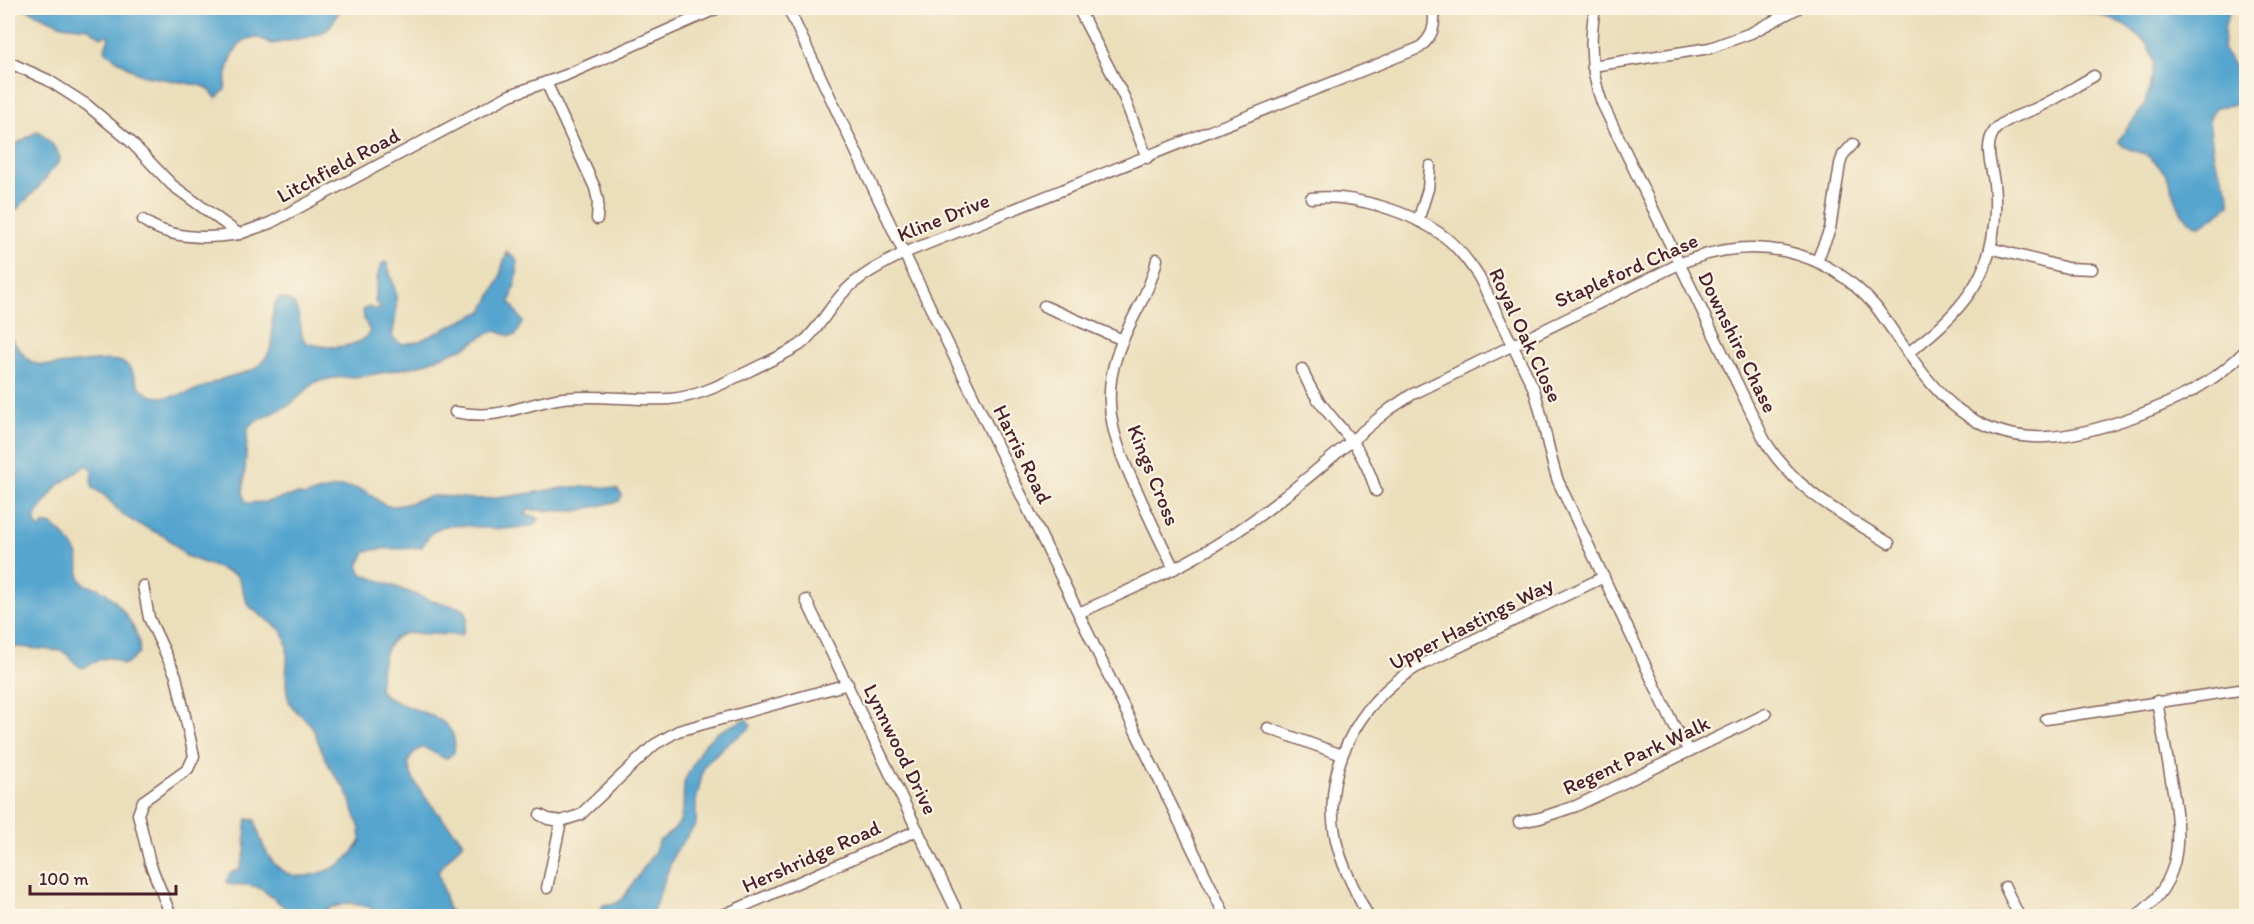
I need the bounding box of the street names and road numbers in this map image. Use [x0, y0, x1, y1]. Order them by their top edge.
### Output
street label: Litchfield Road [272, 122, 404, 208]
street label: Kline Drive [893, 187, 993, 247]
street label: Stapleford Chase [1550, 227, 1702, 313]
street label: Royal Oak Close [1484, 264, 1568, 406]
street label: Downshire Chase [1693, 267, 1783, 417]
street label: Harris Road [988, 400, 1058, 508]
street label: Kings Cross [1122, 421, 1186, 529]
street label: Upper Hastings Way [1385, 571, 1557, 675]
street label: Lynnwood Drive [859, 680, 943, 818]
street label: Regent Park Walk [1558, 710, 1714, 800]
street label: Hershridge Road [738, 814, 885, 898]

